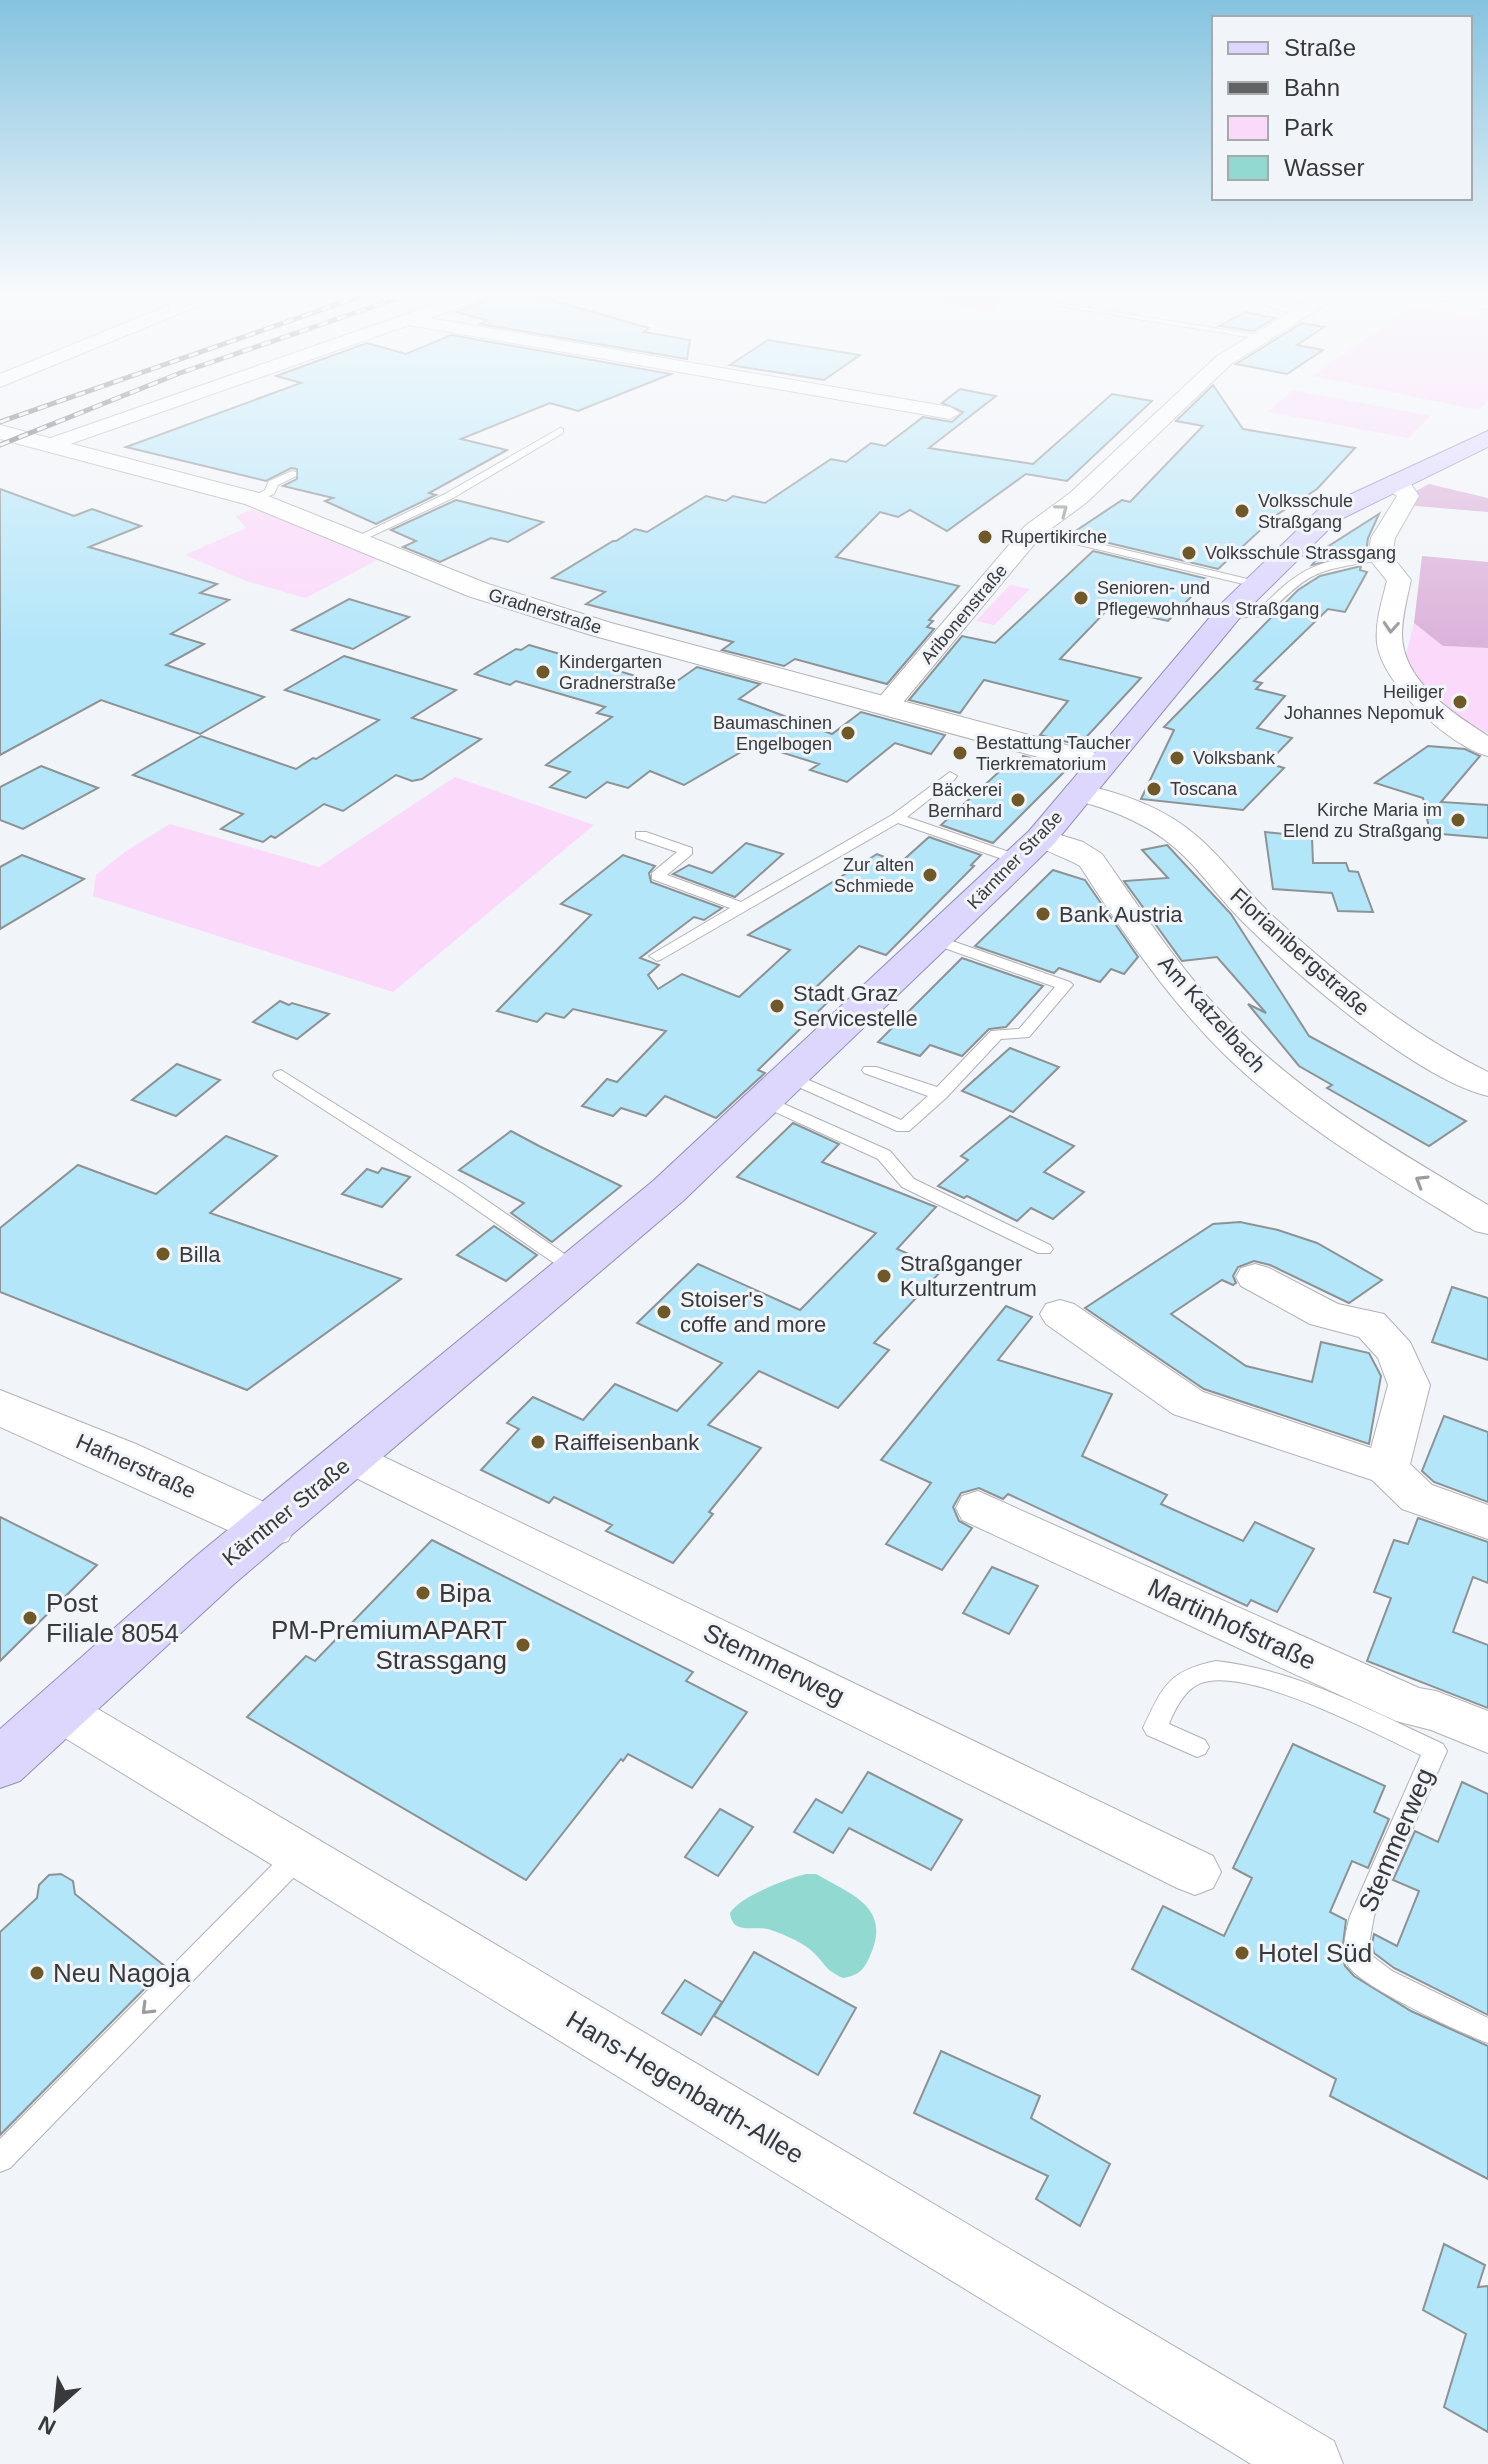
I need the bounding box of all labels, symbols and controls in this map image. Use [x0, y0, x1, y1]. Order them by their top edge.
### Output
legend [1212, 16, 1472, 200]
text: Straße [1284, 34, 1356, 61]
text: Bahn [1284, 74, 1340, 101]
text: Park [1284, 114, 1334, 141]
text: Wasser [1284, 154, 1364, 181]
place label: Volksschule Straßgang [1258, 491, 1353, 532]
marker: Volksschule Straßgang [1233, 502, 1251, 520]
one-way arrow [1053, 505, 1067, 519]
place label: Rupertikirche [1001, 527, 1107, 547]
marker: Rupertikirche [976, 528, 994, 546]
place label: Volksschule Strassgang [1205, 543, 1396, 563]
marker: Volksschule Strassgang [1180, 544, 1198, 562]
street label: Aribonenstraße [917, 560, 1011, 668]
place label: Senioren- und Pflegewohnhaus Straßgang [1097, 578, 1319, 619]
street label: Gradnerstraße [486, 584, 604, 638]
marker: Senioren- und Pflegewohnhaus Straßgang [1072, 589, 1090, 607]
one-way arrow [1383, 621, 1400, 634]
place label: Kindergarten Gradnerstraße [559, 652, 676, 693]
marker: Kindergarten Gradnerstraße [534, 663, 552, 681]
place label: Heiliger Johannes Nepomuk [1284, 682, 1445, 723]
marker: Heiliger Johannes Nepomuk [1451, 693, 1469, 711]
place label: Baumaschinen Engelbogen [713, 713, 832, 754]
marker: Baumaschinen Engelbogen [839, 724, 857, 742]
place label: Bestattung Taucher Tierkrematorium [976, 733, 1131, 774]
marker: Bestattung Taucher Tierkrematorium [951, 744, 969, 762]
place label: Volksbank [1193, 748, 1276, 768]
marker: Volksbank [1168, 749, 1186, 767]
place label: Toscana [1170, 779, 1238, 799]
place label: Bäckerei Bernhard [928, 780, 1002, 821]
marker: Toscana [1145, 780, 1163, 798]
marker: Bäckerei Bernhard [1009, 791, 1027, 809]
place label: Kirche Maria im Elend zu Straßgang [1283, 800, 1442, 841]
street label: Kärntner Straße [963, 807, 1067, 913]
marker: Kirche Maria im Elend zu Straßgang [1449, 811, 1467, 829]
place label: Zur alten Schmiede [834, 855, 914, 896]
marker: Zur alten Schmiede [921, 866, 939, 884]
street label: Florianibergstraße [1225, 883, 1375, 1021]
place label: Bank Austria [1059, 902, 1183, 927]
marker: Bank Austria [1034, 905, 1052, 923]
street label: Am Katzelbach [1153, 951, 1271, 1077]
place label: Stadt Graz Servicestelle [793, 981, 918, 1031]
marker: Stadt Graz Servicestelle [768, 997, 786, 1015]
one-way arrow [1416, 1176, 1430, 1191]
place label: Billa [179, 1242, 221, 1267]
marker: Billa [154, 1245, 172, 1263]
place label: Straßganger Kulturzentrum [900, 1251, 1037, 1301]
marker: Straßganger Kulturzentrum [875, 1267, 893, 1285]
place label: Stoiser's coffe and more [680, 1287, 826, 1337]
marker: Stoiser's coffe and more [655, 1303, 673, 1321]
street label: Hafnerstraße [72, 1428, 200, 1504]
place label: Raiffeisenbank [554, 1430, 700, 1455]
marker: Raiffeisenbank [529, 1433, 547, 1451]
street label: Kärntner Straße [217, 1453, 355, 1571]
street label: Martinhofstraße [1143, 1572, 1321, 1676]
place label: Bipa [439, 1578, 492, 1608]
marker: Bipa [414, 1584, 432, 1602]
place label: Post Filiale 8054 [46, 1588, 179, 1648]
marker: Post Filiale 8054 [21, 1609, 39, 1627]
place label: PM-PremiumAPART Strassgang [271, 1615, 507, 1675]
street label: Stemmerweg [699, 1617, 849, 1711]
marker: PM-PremiumAPART Strassgang [514, 1636, 532, 1654]
street label: Stemmerweg [1352, 1764, 1440, 1916]
place label: Hotel Süd [1258, 1938, 1372, 1968]
marker: Hotel Süd [1233, 1944, 1251, 1962]
place label: Neu Nagoja [53, 1958, 191, 1988]
marker: Neu Nagoja [28, 1964, 46, 1982]
one-way arrow [142, 2000, 156, 2014]
street label: Hans-Hegenbarth-Allee [561, 2004, 809, 2170]
north arrow [16, 2368, 96, 2448]
text: N [34, 2411, 60, 2440]

